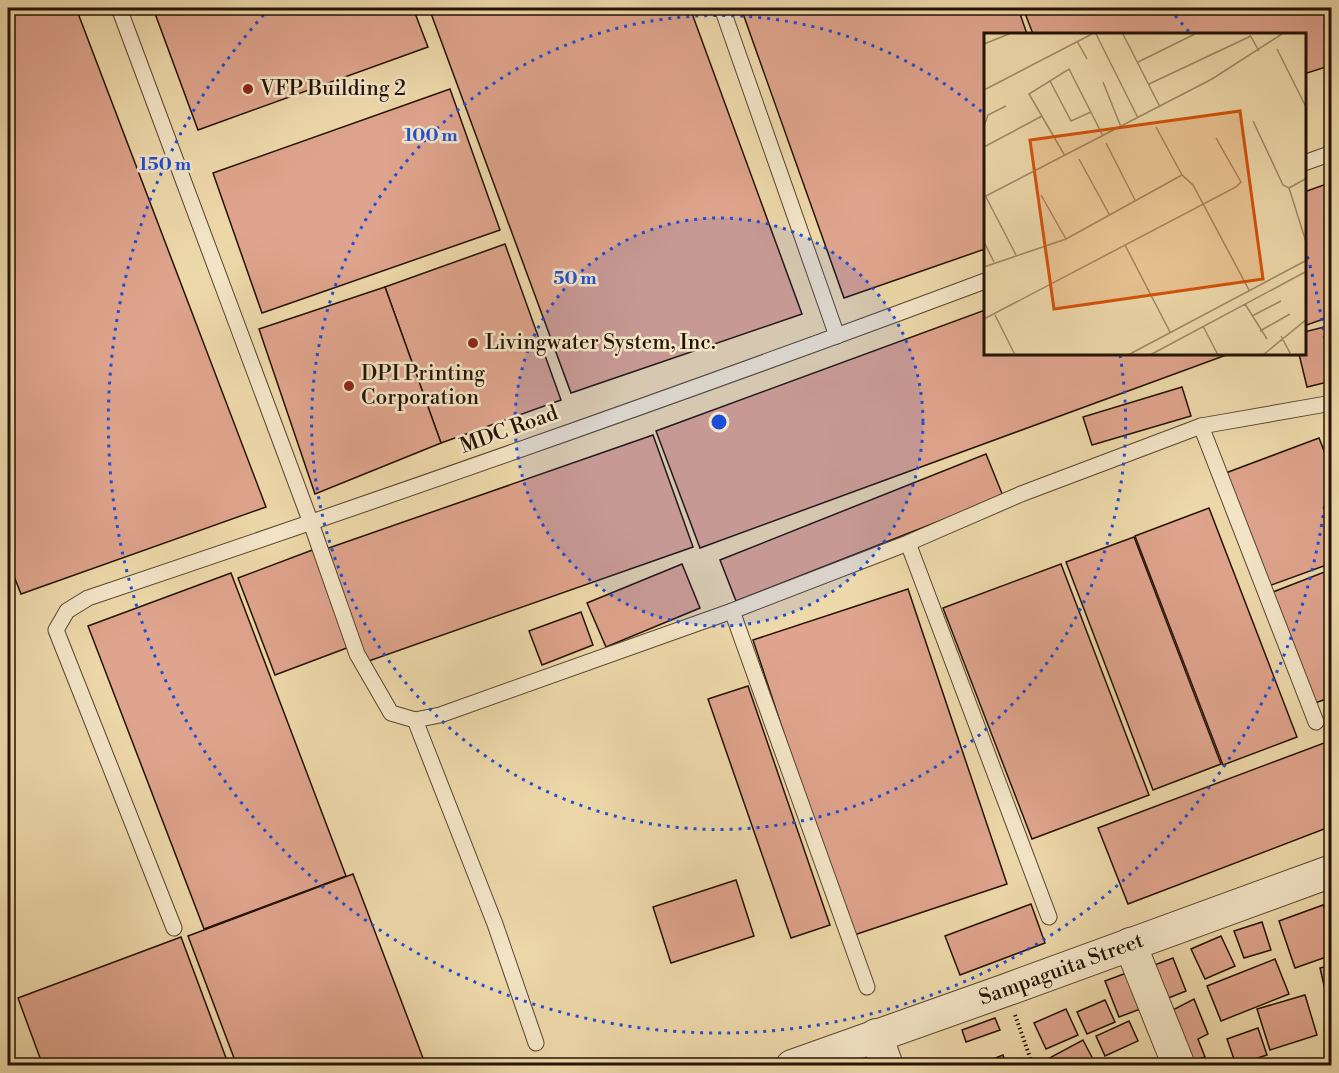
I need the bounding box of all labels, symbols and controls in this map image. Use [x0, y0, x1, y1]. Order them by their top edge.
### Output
inset map [984, 33, 1306, 356]
place label: VFP Building 2 [259, 76, 406, 102]
marker: VFP Building 2 [241, 82, 255, 96]
text: 100 m [404, 124, 458, 147]
text: 150 m [139, 153, 192, 176]
text: 50 m [553, 267, 597, 290]
place label: Livingwater System, Inc. [485, 330, 716, 356]
marker: Livingwater System, Inc. [466, 336, 480, 350]
place label: DPI Printing Corporation [361, 361, 485, 411]
marker: DPI Printing Corporation [342, 379, 356, 393]
street label: MDC Road [456, 400, 562, 460]
centre of rings [709, 412, 729, 432]
street label: Sampaguita Street [976, 928, 1148, 1012]

